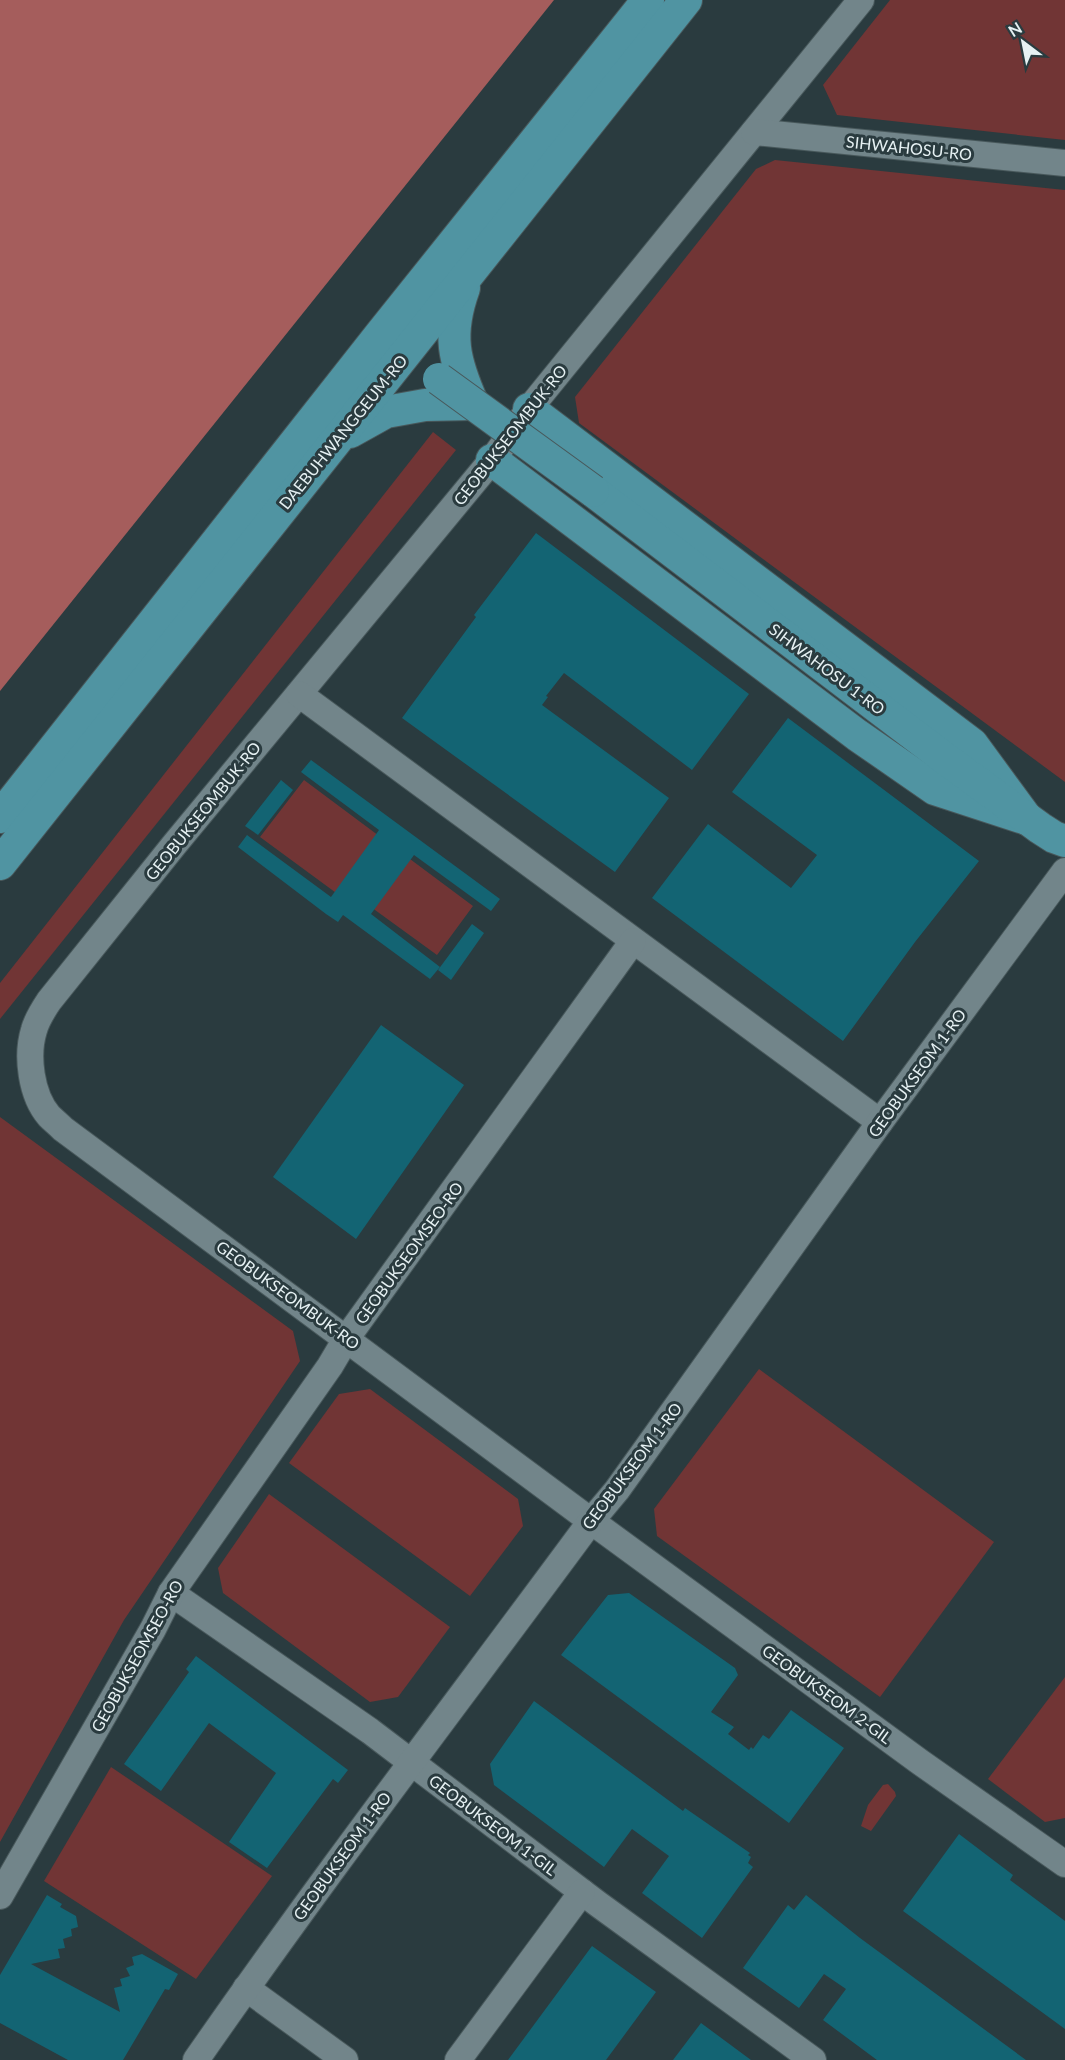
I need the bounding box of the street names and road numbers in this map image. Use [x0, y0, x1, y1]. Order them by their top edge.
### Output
street label: SIHWAHOSU-RO [845, 131, 973, 164]
street label: DAEBUHWANGGEUM-RO [274, 351, 411, 513]
street label: GEOBUKSEOMBUK-RO [449, 361, 570, 508]
street label: SIHWAHOSU 1-RO [766, 619, 889, 718]
street label: GEOBUKSEOMBUK-RO [141, 738, 264, 884]
street label: GEOBUKSEOM 1-RO [864, 1005, 970, 1140]
street label: GEOBUKSEOMSEO-RO [351, 1178, 467, 1327]
street label: GEOBUKSEOMBUK-RO [213, 1236, 364, 1353]
street label: GEOBUKSEOM 1-RO [578, 1399, 686, 1533]
street label: GEOBUKSEOMSEO-RO [87, 1576, 186, 1735]
street label: GEOBUKSEOM 2-GIL [759, 1640, 896, 1747]
street label: GEOBUKSEOM 1-GIL [426, 1770, 561, 1879]
street label: GEOBUKSEOM 1-RO [289, 1788, 395, 1923]

